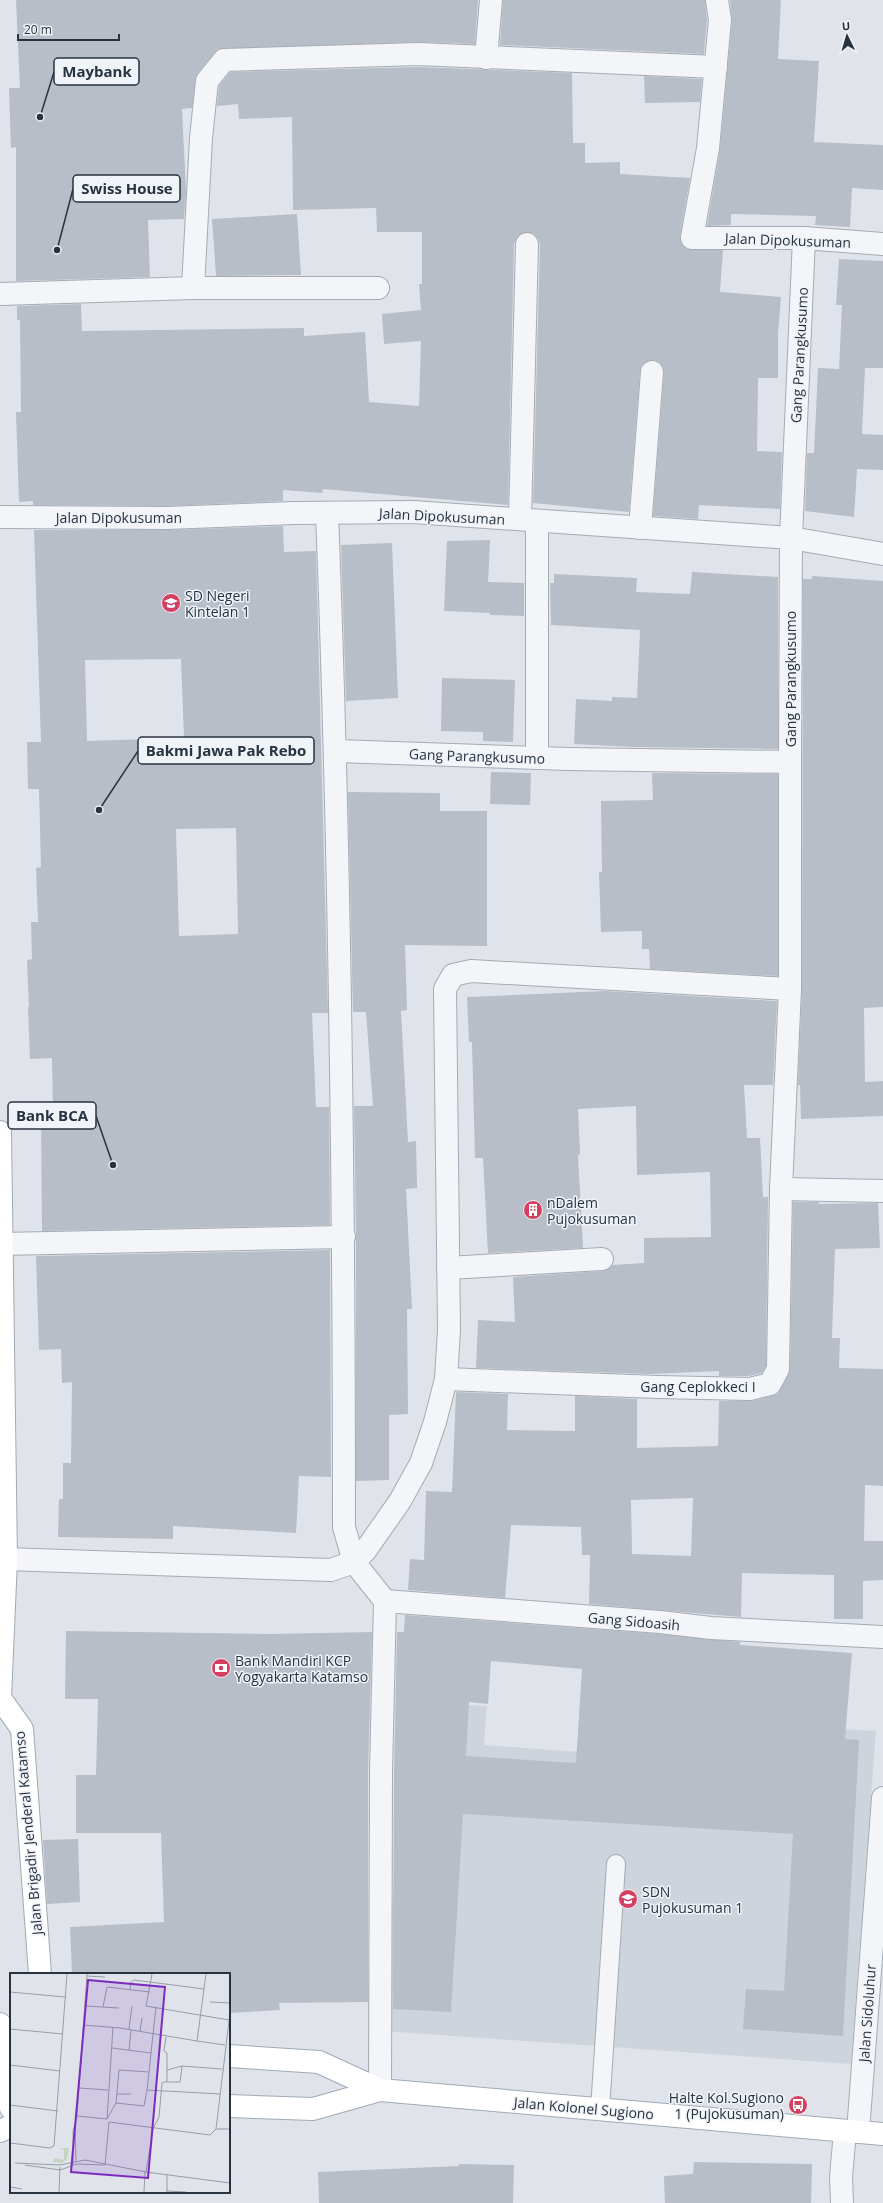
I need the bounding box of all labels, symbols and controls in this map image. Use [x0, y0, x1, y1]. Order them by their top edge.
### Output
scale bar [18, 16, 119, 42]
north arrow [827, 16, 867, 56]
text: U [841, 18, 851, 33]
text: 20 m [24, 21, 52, 38]
callout: Maybank [54, 58, 139, 85]
text: Maybank [62, 61, 132, 81]
callout: Swiss House [73, 175, 180, 202]
text: Swiss House [81, 178, 173, 198]
street label: Jalan Dipokusuman [723, 228, 851, 252]
street label: Gang Parangkusumo [786, 286, 812, 424]
street label: Jalan Dipokusuman [376, 503, 506, 529]
street label: Jalan Dipokusuman [54, 508, 182, 527]
place label: SD Negeri Kintelan 1 [185, 586, 250, 621]
school or university icon: SD Negeri Kintelan 1 [160, 592, 182, 614]
street label: Gang Parangkusumo [781, 611, 800, 747]
callout: Bakmi Jawa Pak Rebo [138, 737, 314, 764]
text: Bakmi Jawa Pak Rebo [146, 740, 306, 760]
street label: Gang Parangkusumo [409, 744, 545, 768]
callout: Bank BCA [8, 1102, 96, 1129]
text: Bank BCA [16, 1105, 89, 1125]
place label: nDalem Pujokusuman [547, 1193, 637, 1228]
building icon: nDalem Pujokusuman [522, 1199, 544, 1221]
street label: Gang Ceplokkeci I [640, 1377, 756, 1396]
street label: Gang Sidoasih [587, 1608, 681, 1634]
place label: Bank Mandiri KCP Yogyakarta Katamso [235, 1651, 368, 1686]
bank icon: Bank Mandiri KCP Yogyakarta Katamso [210, 1657, 232, 1679]
street label: Jalan Brigadir Jenderal Katamso [10, 1730, 47, 1938]
place label: SDN Pujokusuman 1 [642, 1882, 743, 1917]
school or university icon: SDN Pujokusuman 1 [617, 1888, 639, 1910]
street label: Jalan Sidoluhur [854, 1963, 880, 2065]
inset map [10, 1973, 230, 2193]
place label: Halte Kol.Sugiono 1 (Pujokusuman) [669, 2088, 784, 2123]
street label: Jalan Kolonel Sugiono [511, 2092, 655, 2124]
bus stop icon: Halte Kol.Sugiono 1 (Pujokusuman) [787, 2094, 809, 2116]

